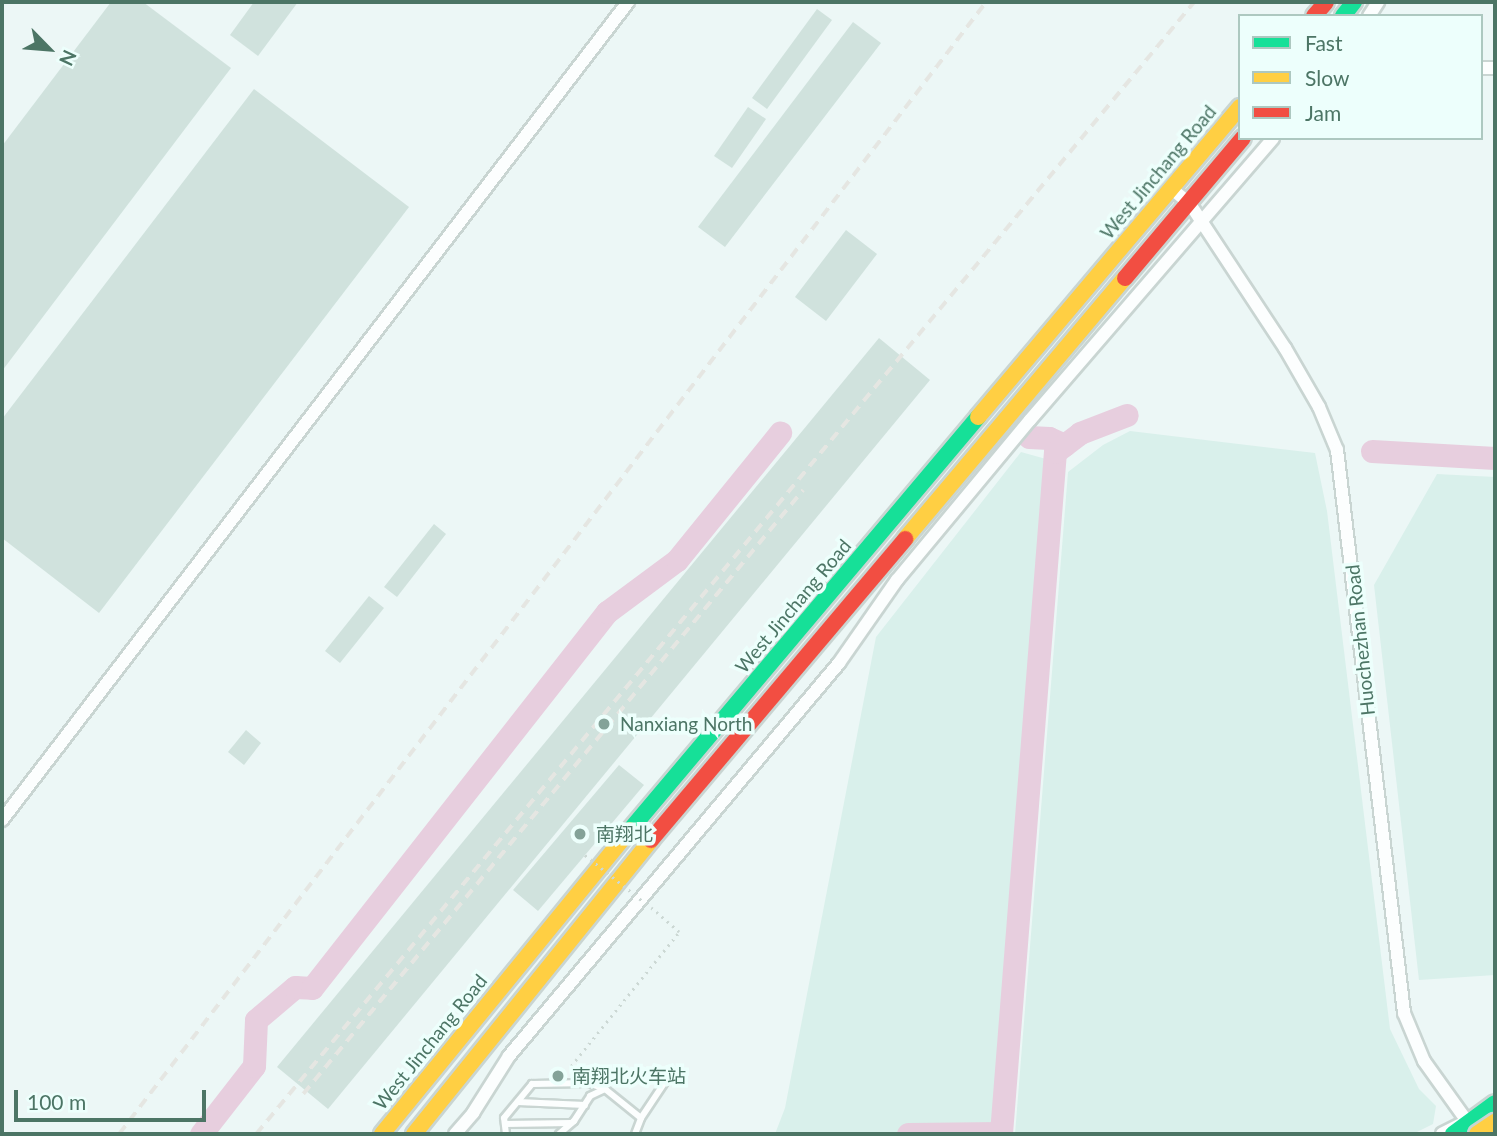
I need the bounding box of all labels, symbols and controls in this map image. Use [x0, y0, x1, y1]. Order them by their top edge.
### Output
north arrow [14, 14, 84, 84]
legend [1238, 14, 1483, 140]
text: Fast [1305, 30, 1342, 55]
text: N [55, 47, 82, 70]
text: Slow [1305, 65, 1349, 90]
street label: West Jinchang Road [1095, 100, 1221, 244]
text: Jam [1305, 100, 1341, 125]
street label: West Jinchang Road [730, 534, 856, 678]
street label: Huochezhan Road [1341, 563, 1379, 717]
place label: Nanxiang North [620, 713, 752, 735]
marker: Nanxiang North [594, 714, 614, 734]
place label: 南翔北 [596, 823, 653, 845]
marker: 南翔北 [570, 824, 590, 844]
street label: West Jinchang Road [368, 969, 492, 1115]
place label: 南翔北火车站 [572, 1065, 686, 1087]
marker: 南翔北火车站 [550, 1068, 566, 1084]
scale bar [18, 1076, 210, 1120]
text: 100 m [27, 1089, 86, 1114]

